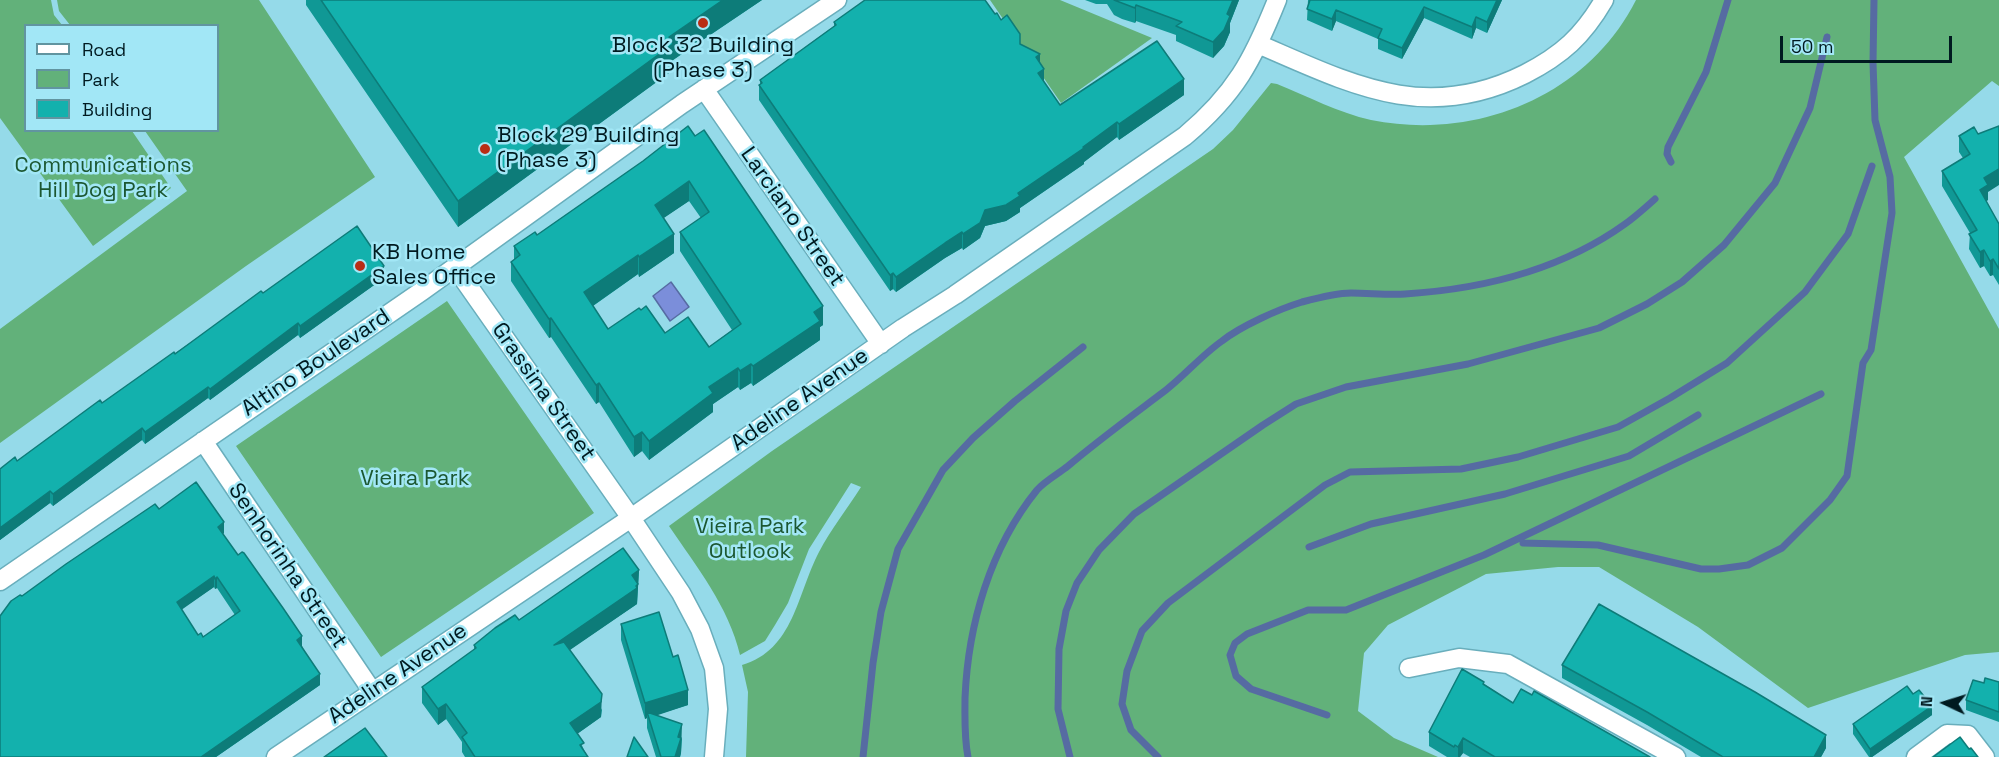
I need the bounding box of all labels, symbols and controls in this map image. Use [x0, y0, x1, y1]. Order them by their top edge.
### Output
marker: Block 32 Building (Phase 3) [696, 16, 710, 30]
legend [24, 24, 219, 132]
scale bar [1783, 24, 1956, 62]
place label: Block 32 Building (Phase 3) [612, 33, 794, 84]
text: 50 m [1791, 35, 1833, 58]
text: Road [82, 38, 126, 61]
text: Park [82, 68, 119, 91]
text: Building [82, 98, 152, 121]
place label: Block 29 Building (Phase 3) [497, 123, 679, 174]
marker: Block 29 Building (Phase 3) [478, 142, 492, 156]
street label: Larciano Street [734, 142, 850, 292]
park label: Communications Hill Dog Park [14, 153, 192, 204]
place label: KB Home Sales Office [372, 240, 496, 292]
marker: KB Home Sales Office [353, 259, 367, 273]
street label: Altino Boulevard [237, 304, 395, 422]
street label: Grassina Street [486, 318, 600, 466]
street label: Adeline Avenue [726, 343, 874, 457]
park label: Vieira Park [360, 466, 470, 492]
street label: Senhorinha Street [222, 479, 352, 653]
park label: Vieira Park Outlook [695, 514, 805, 566]
street label: Adeline Avenue [324, 618, 472, 730]
north arrow [1915, 673, 1975, 733]
text: N [1916, 696, 1937, 708]

